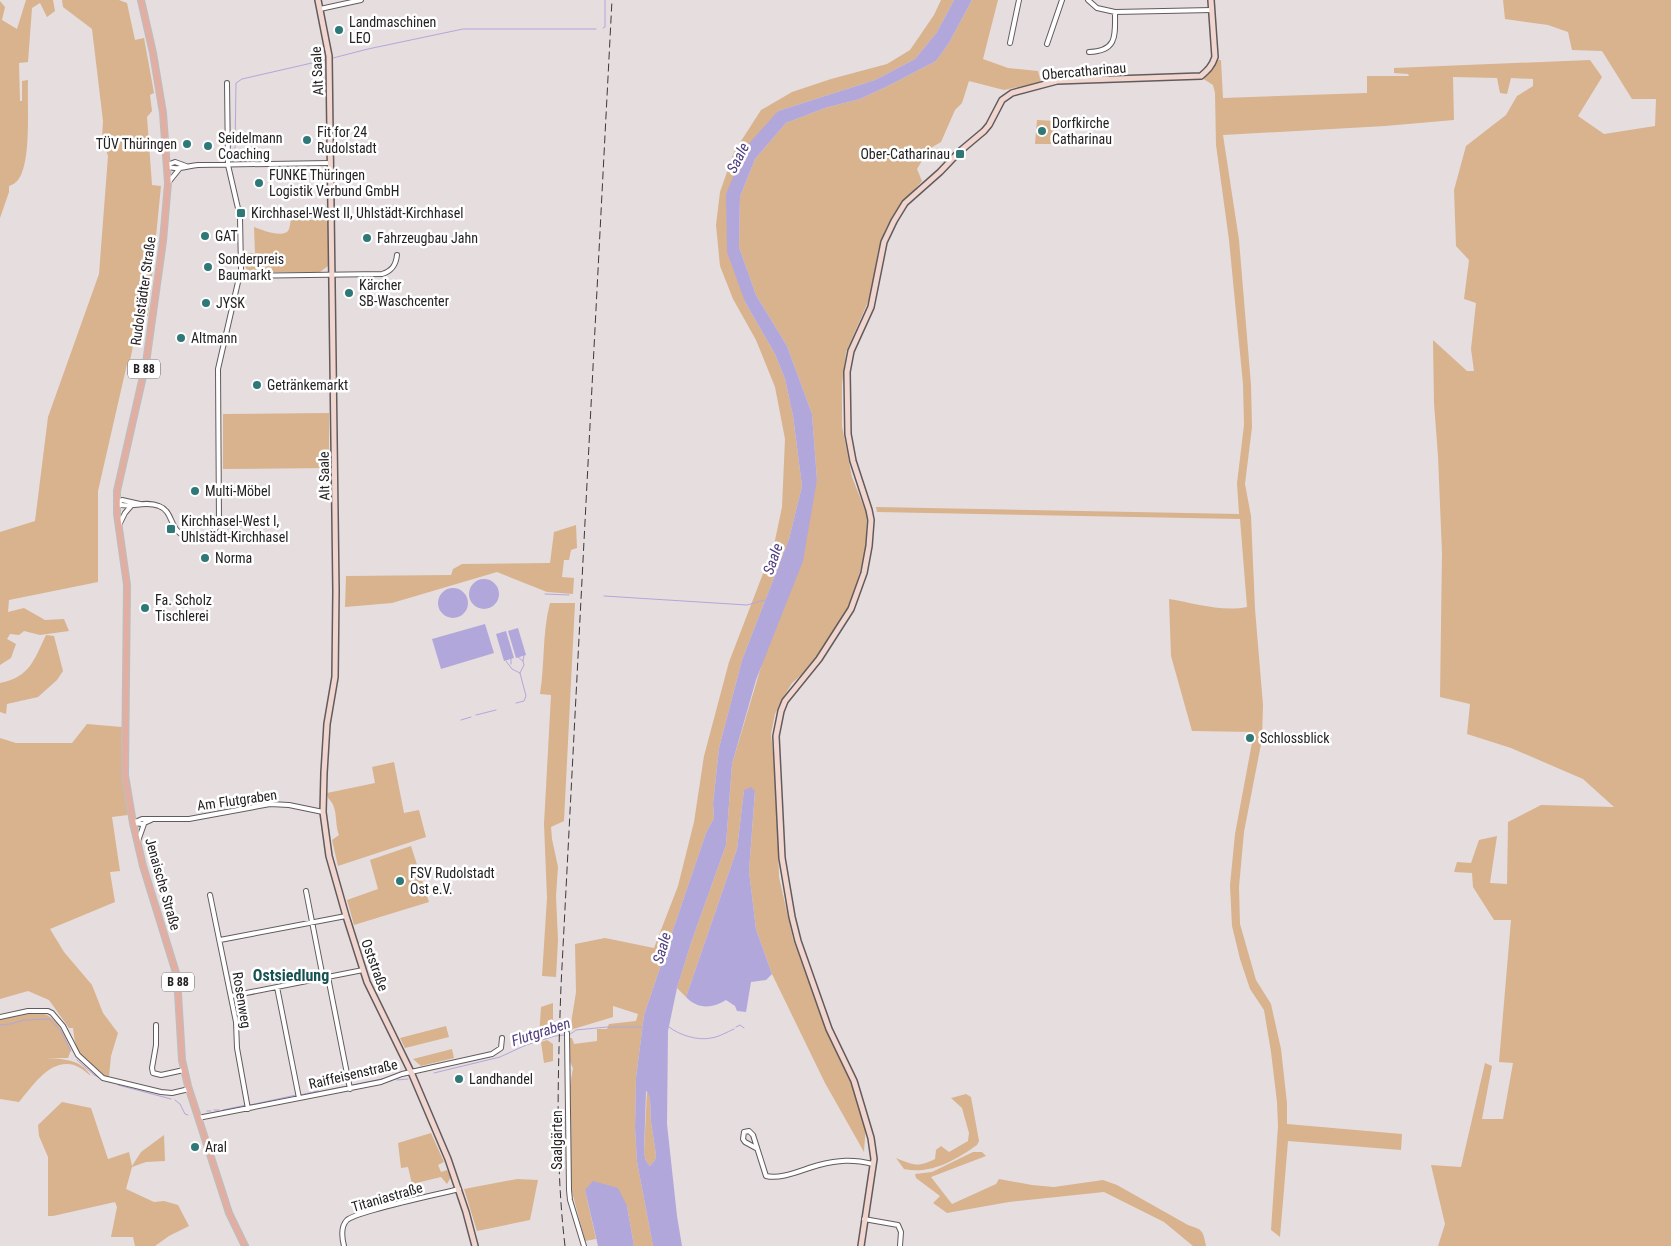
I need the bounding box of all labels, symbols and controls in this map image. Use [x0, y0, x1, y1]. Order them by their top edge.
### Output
place label: Landmaschinen LEO [349, 14, 436, 46]
marker: Landmaschinen LEO [333, 24, 345, 36]
street label: Alt Saale [308, 46, 326, 96]
street label: Obercatharinau [1041, 59, 1127, 83]
place label: Dorfkirche Catharinau [1052, 115, 1112, 147]
place label: Fit for 24 Rudolstadt [317, 124, 377, 156]
marker: Dorfkirche Catharinau [1036, 125, 1048, 137]
place label: Seidelmann Coaching [218, 130, 283, 162]
marker: Fit for 24 Rudolstadt [301, 134, 313, 146]
place label: TÜV Thüringen [96, 136, 177, 152]
marker: TÜV Thüringen [181, 138, 193, 150]
marker: Seidelmann Coaching [202, 140, 214, 152]
water label: Saale [723, 140, 753, 176]
place label: Ober-Catharinau [860, 146, 950, 162]
marker: Ober-Catharinau [954, 148, 966, 160]
place label: FUNKE Thüringen Logistik Verbund GmbH [269, 167, 399, 199]
marker: FUNKE Thüringen Logistik Verbund GmbH [253, 177, 265, 189]
place label: Kirchhasel-West II, Uhlstädt-Kirchhasel [251, 205, 464, 221]
marker: Kirchhasel-West II, Uhlstädt-Kirchhasel [235, 207, 247, 219]
place label: GAT [215, 228, 238, 244]
marker: GAT [199, 230, 211, 242]
place label: Fahrzeugbau Jahn [377, 230, 478, 246]
marker: Fahrzeugbau Jahn [361, 232, 373, 244]
street label: Rudolstädter Straße [127, 235, 159, 346]
place label: Sonderpreis Baumarkt [218, 251, 284, 283]
marker: Sonderpreis Baumarkt [202, 261, 214, 273]
place label: Kärcher SB-Waschcenter [359, 277, 449, 309]
marker: Kärcher SB-Waschcenter [343, 287, 355, 299]
place label: JYSK [216, 295, 245, 311]
marker: JYSK [200, 297, 212, 309]
place label: Altmann [191, 330, 237, 346]
marker: Altmann [175, 332, 187, 344]
road number: B 88 [128, 359, 160, 378]
place label: Getränkemarkt [267, 377, 348, 393]
marker: Getränkemarkt [251, 379, 263, 391]
street label: Alt Saale [316, 451, 332, 501]
place label: Multi-Möbel [205, 483, 271, 499]
marker: Multi-Möbel [189, 485, 201, 497]
place label: Kirchhasel-West I, Uhlstädt-Kirchhasel [181, 513, 288, 545]
marker: Kirchhasel-West I, Uhlstädt-Kirchhasel [165, 523, 177, 535]
water label: Saale [759, 541, 787, 577]
place label: Norma [215, 550, 252, 566]
marker: Norma [199, 552, 211, 564]
place label: Fa. Scholz Tischlerei [155, 592, 212, 624]
marker: Fa. Scholz Tischlerei [139, 602, 151, 614]
place label: Schlossblick [1260, 730, 1330, 746]
marker: Schlossblick [1244, 732, 1256, 744]
street label: Am Flutgraben [196, 786, 278, 814]
street label: Jenaische Straße [142, 836, 184, 932]
place label: FSV Rudolstadt Ost e.V. [410, 865, 495, 897]
marker: FSV Rudolstadt Ost e.V. [394, 875, 406, 887]
water label: Saale [649, 930, 675, 966]
street label: Oststraße [358, 937, 392, 994]
district label: Ostsiedlung [253, 966, 329, 985]
street label: Rosenweg [230, 971, 254, 1029]
road number: B 88 [162, 972, 194, 992]
water label: Flutgraben [509, 1014, 573, 1050]
street label: Raiffeisenstraße [307, 1056, 399, 1092]
place label: Landhandel [469, 1071, 533, 1087]
marker: Landhandel [453, 1073, 465, 1085]
street label: Saalgärten [549, 1110, 565, 1170]
place label: Aral [205, 1139, 227, 1155]
marker: Aral [189, 1141, 201, 1153]
street label: Titaniastraße [350, 1179, 425, 1215]

